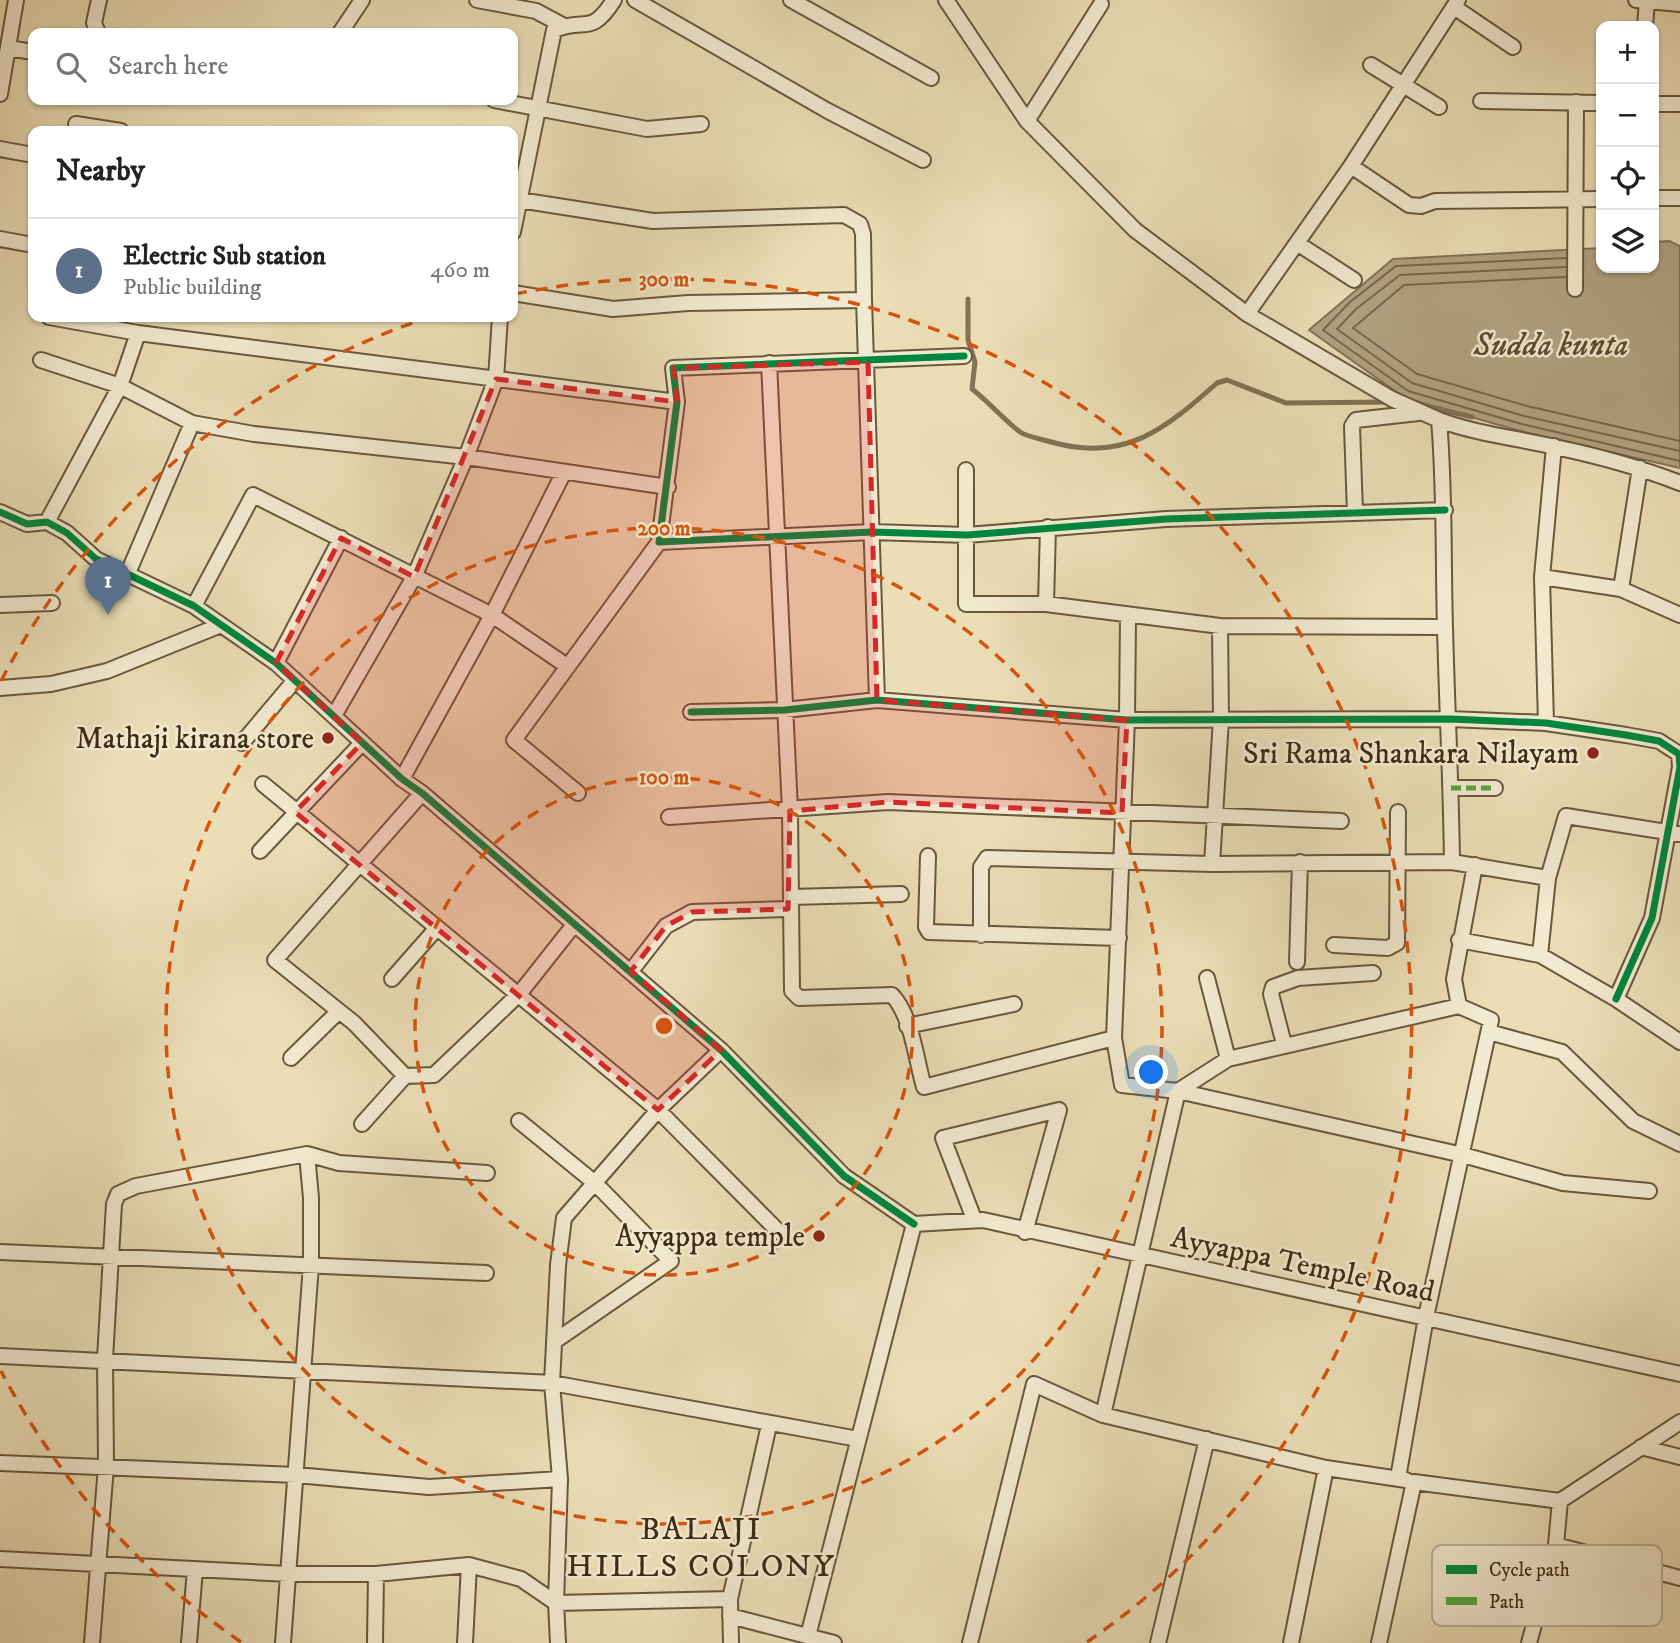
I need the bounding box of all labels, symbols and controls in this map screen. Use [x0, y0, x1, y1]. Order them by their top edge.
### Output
map controls [1596, 21, 1659, 273]
button: + [1596, 21, 1659, 84]
search box [28, 28, 518, 105]
icon: search [52, 48, 90, 86]
text: Search here [108, 50, 228, 83]
button: − [1596, 84, 1659, 147]
button: locate [1596, 147, 1659, 210]
text: Nearby [56, 153, 145, 190]
button: layers [1596, 210, 1659, 273]
text: Electric Sub station [123, 240, 326, 273]
text: 1 [75, 256, 83, 285]
text: 460 m [430, 256, 490, 285]
text: 300 m [639, 267, 690, 293]
text: Public building [123, 273, 261, 302]
water label: Sudda kunta [1473, 326, 1628, 366]
text: 200 m [637, 516, 691, 542]
pin: 1 [85, 557, 131, 615]
place label: Mathaji kirana store [75, 721, 314, 758]
marker: Mathaji kirana store [320, 730, 336, 746]
place label: Sri Rama Shankara Nilayam [1243, 736, 1579, 773]
marker: Sri Rama Shankara Nilayam [1585, 745, 1601, 761]
text: 100 m [639, 765, 689, 791]
centre of rings [652, 1014, 676, 1038]
your location [1134, 1055, 1168, 1089]
place label: Ayyappa temple [615, 1219, 805, 1256]
street label: Ayyappa Temple Road [1168, 1219, 1438, 1311]
marker: Ayyappa temple [811, 1228, 827, 1244]
district label: BALAJI HILLS COLONY [566, 1510, 836, 1587]
legend [1432, 1545, 1662, 1626]
text: Cycle path [1489, 1559, 1570, 1582]
text: Path [1489, 1591, 1524, 1614]

